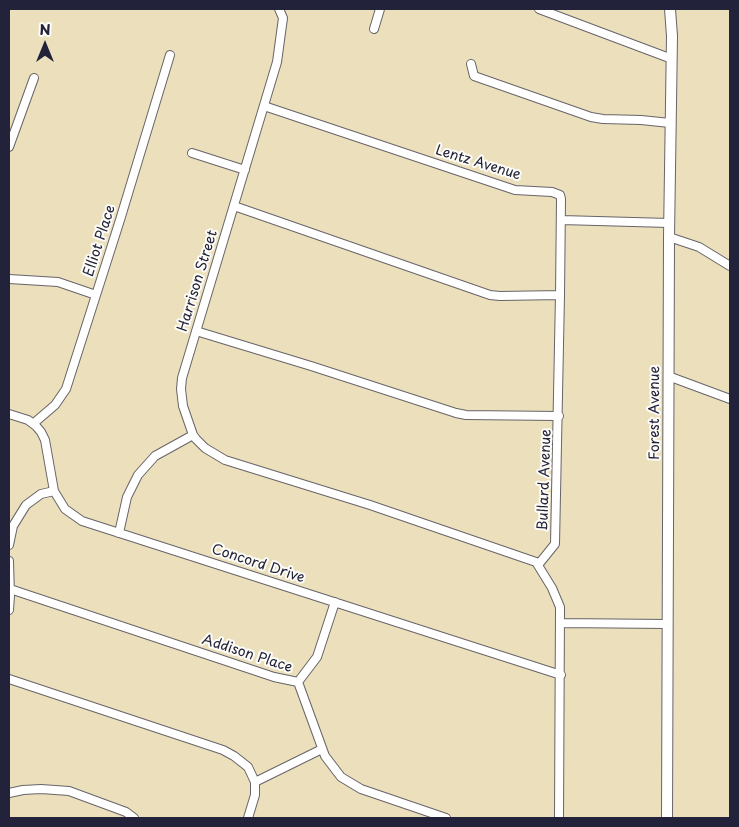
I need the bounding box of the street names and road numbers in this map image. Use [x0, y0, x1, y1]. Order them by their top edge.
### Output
street label: Lentz Avenue [433, 142, 523, 184]
street label: Elliot Place [81, 203, 119, 279]
street label: Harrison Street [175, 228, 221, 334]
street label: Forest Avenue [647, 366, 663, 460]
street label: Bullard Avenue [535, 429, 555, 531]
street label: Concord Drive [209, 541, 307, 587]
street label: Addison Place [200, 631, 294, 677]

